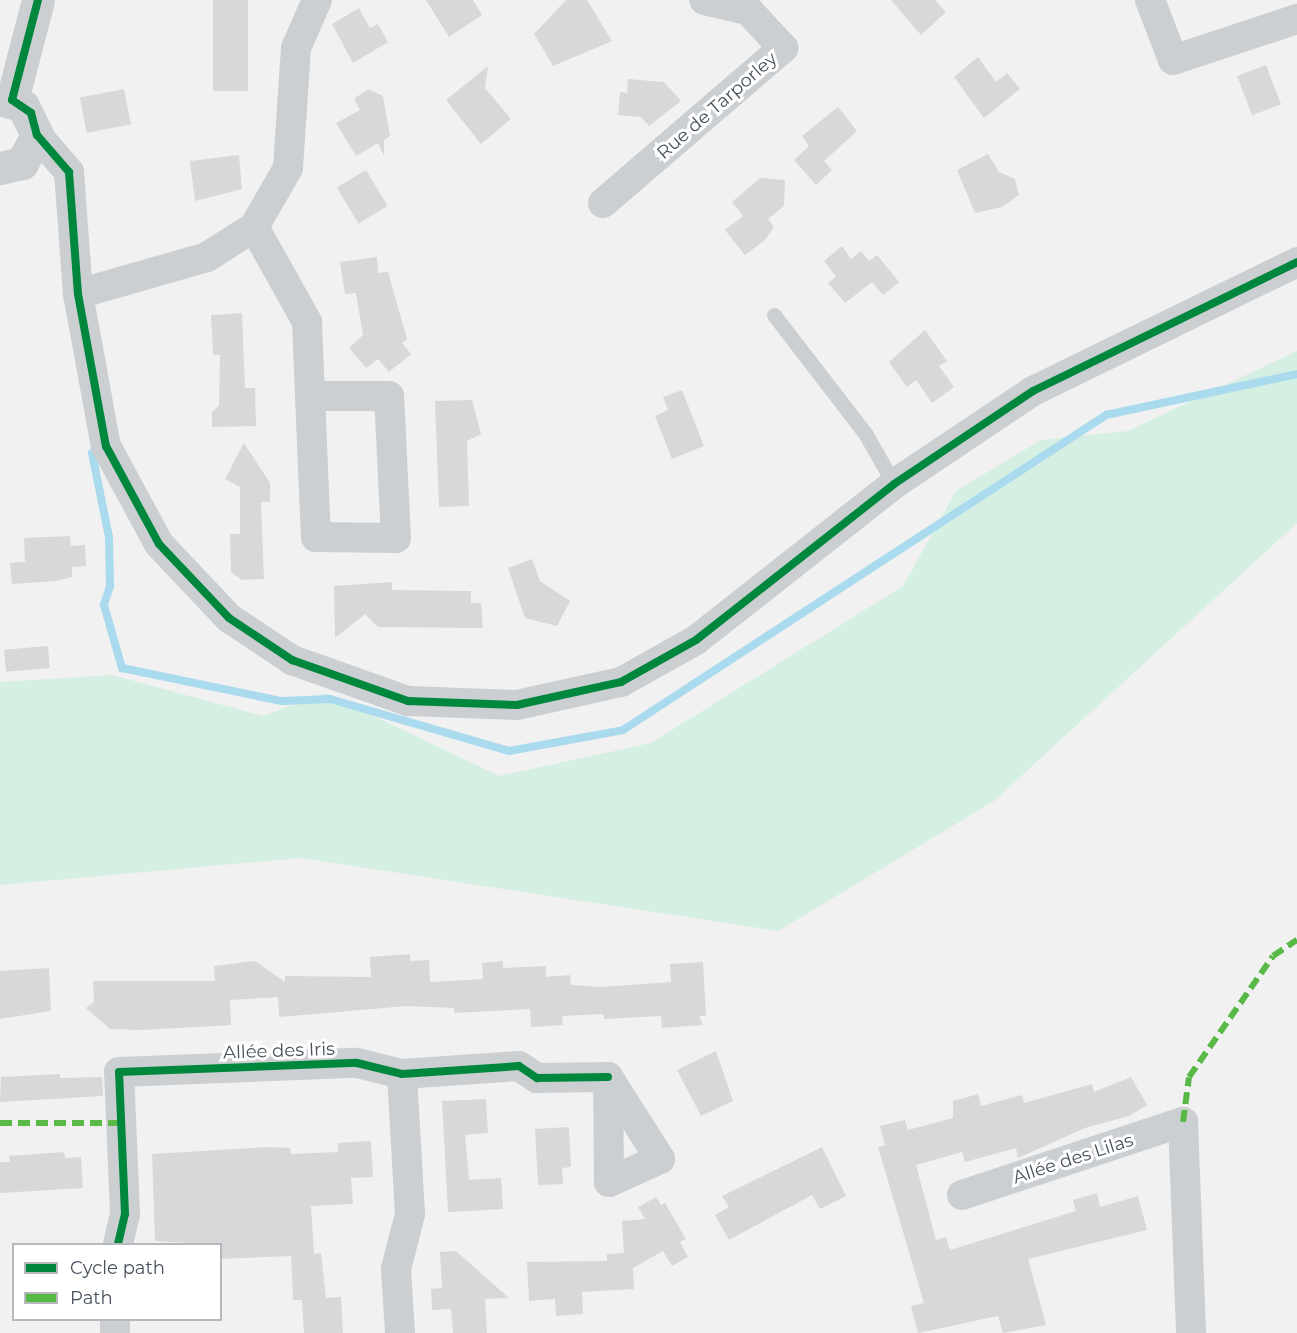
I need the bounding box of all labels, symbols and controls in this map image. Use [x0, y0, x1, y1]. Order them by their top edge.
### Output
street label: Rue de Tarporley [653, 48, 781, 164]
street label: Allée des Iris [223, 1038, 335, 1064]
street label: Allée des Lilas [1010, 1129, 1136, 1189]
legend [12, 1243, 222, 1321]
text: Cycle path [70, 1257, 165, 1279]
text: Path [70, 1287, 113, 1309]

